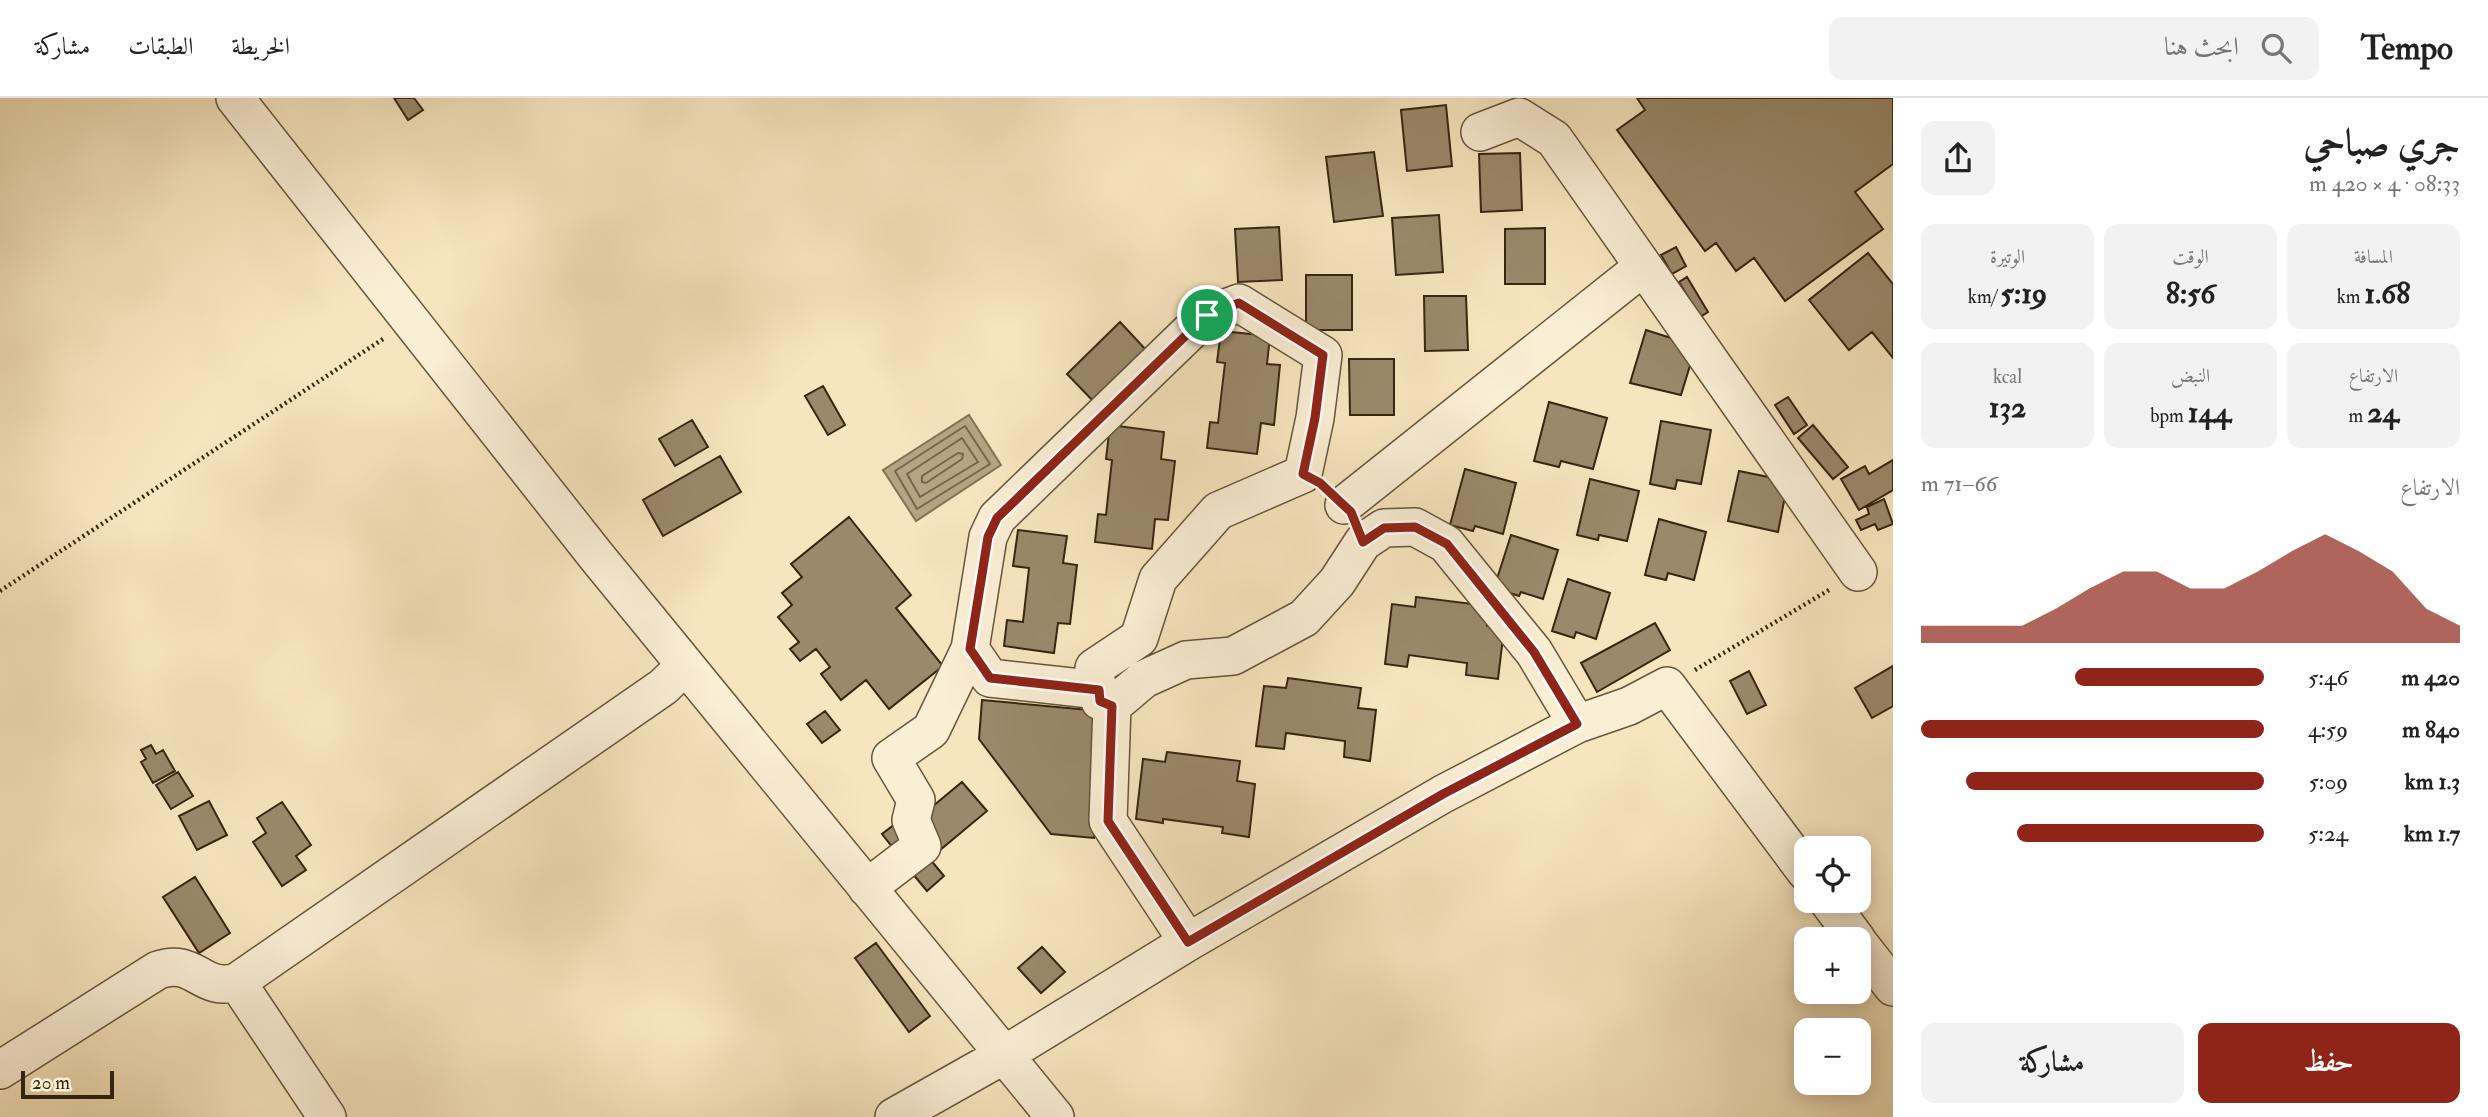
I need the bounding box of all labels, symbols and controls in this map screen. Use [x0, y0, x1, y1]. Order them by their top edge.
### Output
search box [1829, 17, 2319, 80]
text: Tempo [2361, 28, 2453, 69]
icon: search [2257, 29, 2295, 67]
text: مشاركة [35, 31, 90, 62]
text: الطبقات [128, 31, 194, 62]
text: الخريطة [232, 31, 290, 62]
text: ابحث هنا [2164, 31, 2239, 63]
text: جري صباحي [2304, 119, 2460, 167]
button: share [1921, 121, 1995, 195]
text: 08:33 · 4 × 420 m [2309, 169, 2460, 198]
text: الوتيرة [1990, 245, 2025, 269]
text: الوقت [2172, 245, 2209, 269]
text: المسافة [2354, 245, 2393, 269]
text: 5:19 [2001, 275, 2047, 312]
text: 8:56 [2166, 275, 2215, 312]
text: 1.68 [2365, 275, 2410, 312]
pin [1177, 285, 1237, 345]
text: /km [1968, 285, 2001, 309]
text: km [2337, 285, 2365, 309]
icon: arrive [1188, 296, 1226, 334]
text: النبض [2171, 364, 2210, 388]
text: الارتفاع [2349, 364, 2398, 388]
text: kcal [1993, 365, 2022, 389]
text: 132 [1989, 389, 2026, 426]
text: 144 [2188, 394, 2231, 431]
text: 24 [2367, 394, 2399, 431]
text: bpm [2150, 404, 2188, 428]
text: m [2348, 404, 2367, 428]
text: 66–71 m [1921, 469, 1997, 498]
text: الارتفاع [2400, 473, 2460, 502]
text: 5:46 [2308, 663, 2348, 692]
text: 420 m [2401, 663, 2460, 692]
text: 4:59 [2308, 715, 2348, 744]
text: 840 m [2402, 715, 2460, 744]
text: 5:09 [2309, 767, 2348, 796]
text: 1.3 km [2405, 767, 2460, 796]
text: 5:24 [2308, 819, 2348, 848]
text: 1.7 km [2404, 819, 2460, 848]
map controls [1794, 836, 1871, 1095]
button: locate [1794, 836, 1871, 913]
button: + [1794, 927, 1871, 1004]
button: − [1794, 1018, 1871, 1095]
button: مشاركة [1921, 1023, 2184, 1103]
button: حفظ [2198, 1023, 2460, 1103]
scale bar [21, 1068, 114, 1100]
text: 20 m [32, 1071, 70, 1095]

